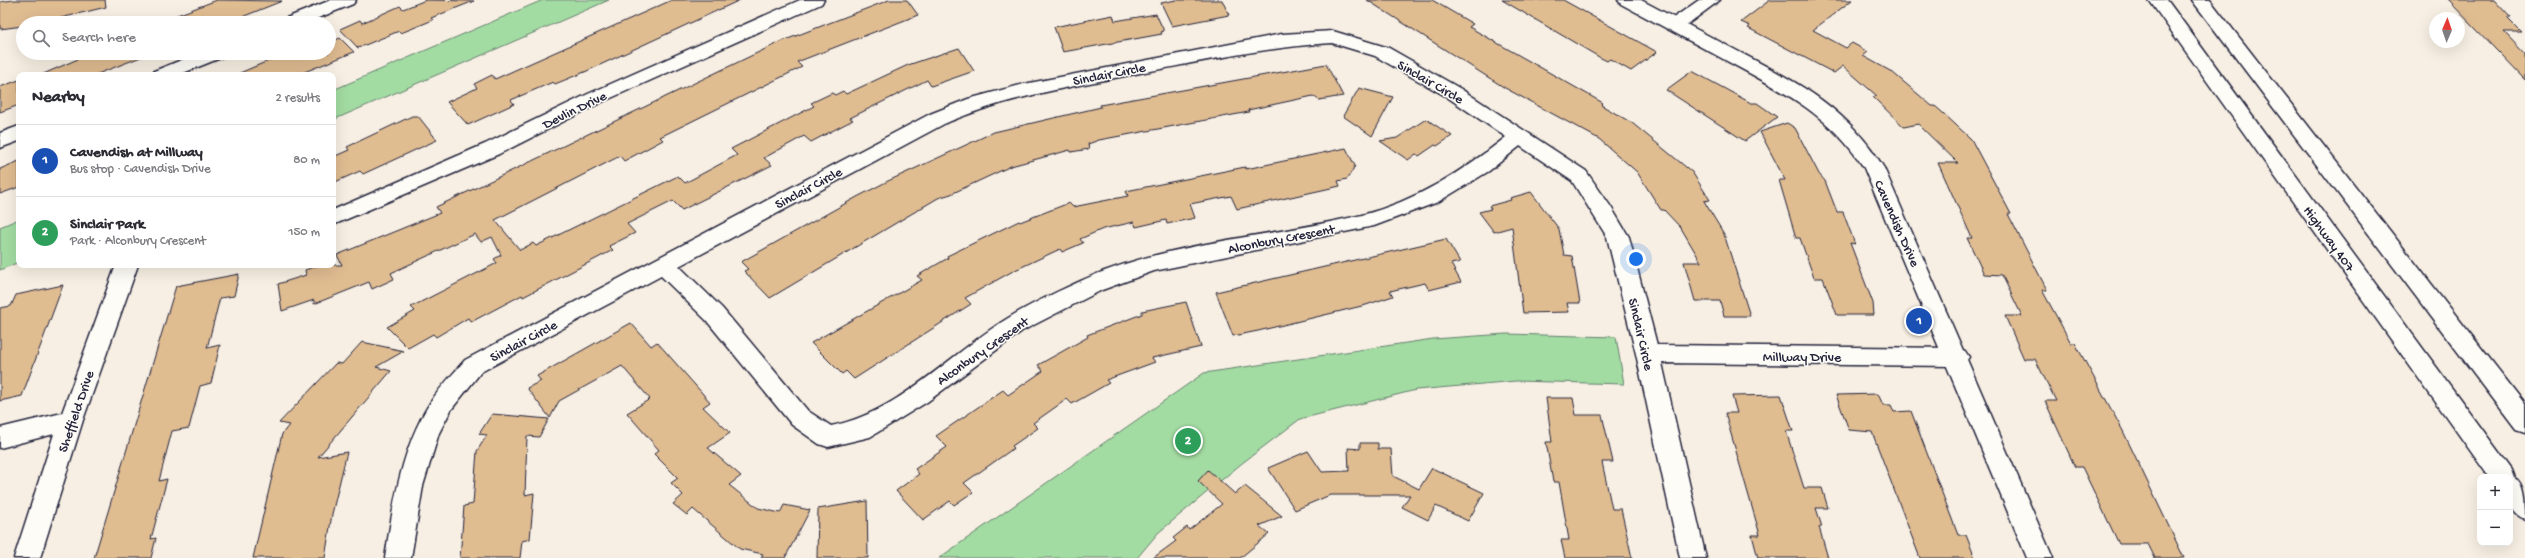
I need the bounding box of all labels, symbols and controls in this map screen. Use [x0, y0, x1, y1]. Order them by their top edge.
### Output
north arrow [2429, 12, 2465, 48]
search box [16, 16, 336, 60]
icon: search [30, 27, 52, 49]
text: Search here [62, 29, 136, 47]
street label: Sinclair Circle [1394, 57, 1467, 109]
street label: Sinclair Circle [1072, 60, 1148, 91]
text: Nearby [32, 88, 85, 108]
street label: Devlin Drive [539, 88, 611, 134]
text: 2 results [275, 91, 320, 106]
text: Cavendish at Millway [70, 144, 203, 162]
text: 1 [42, 153, 48, 168]
text: 80 m [293, 153, 320, 168]
text: Bus stop · Cavendish Drive [70, 162, 211, 177]
street label: Sinclair Circle [773, 164, 846, 214]
street label: Cavendish Drive [1869, 178, 1923, 271]
street label: Highway 407 [2298, 203, 2358, 276]
text: Sinclair Park [70, 216, 145, 234]
street label: Alconbury Crescent [1227, 222, 1338, 259]
text: 2 [42, 225, 48, 240]
text: 150 m [288, 225, 320, 240]
text: Park · Alconbury Crescent [70, 234, 206, 249]
your location [1626, 249, 1646, 269]
street label: Sinclair Circle [1623, 297, 1656, 373]
pin: 1 [1906, 306, 1932, 336]
street label: Alconbury Crescent [934, 313, 1034, 390]
street label: Sinclair Circle [488, 317, 561, 367]
street label: Millway Drive [1763, 350, 1842, 367]
street label: Sheffield Drive [55, 368, 100, 455]
pin: 2 [1175, 426, 1201, 456]
map controls [2477, 474, 2513, 546]
button: + [2477, 474, 2513, 510]
button: − [2477, 510, 2513, 546]

